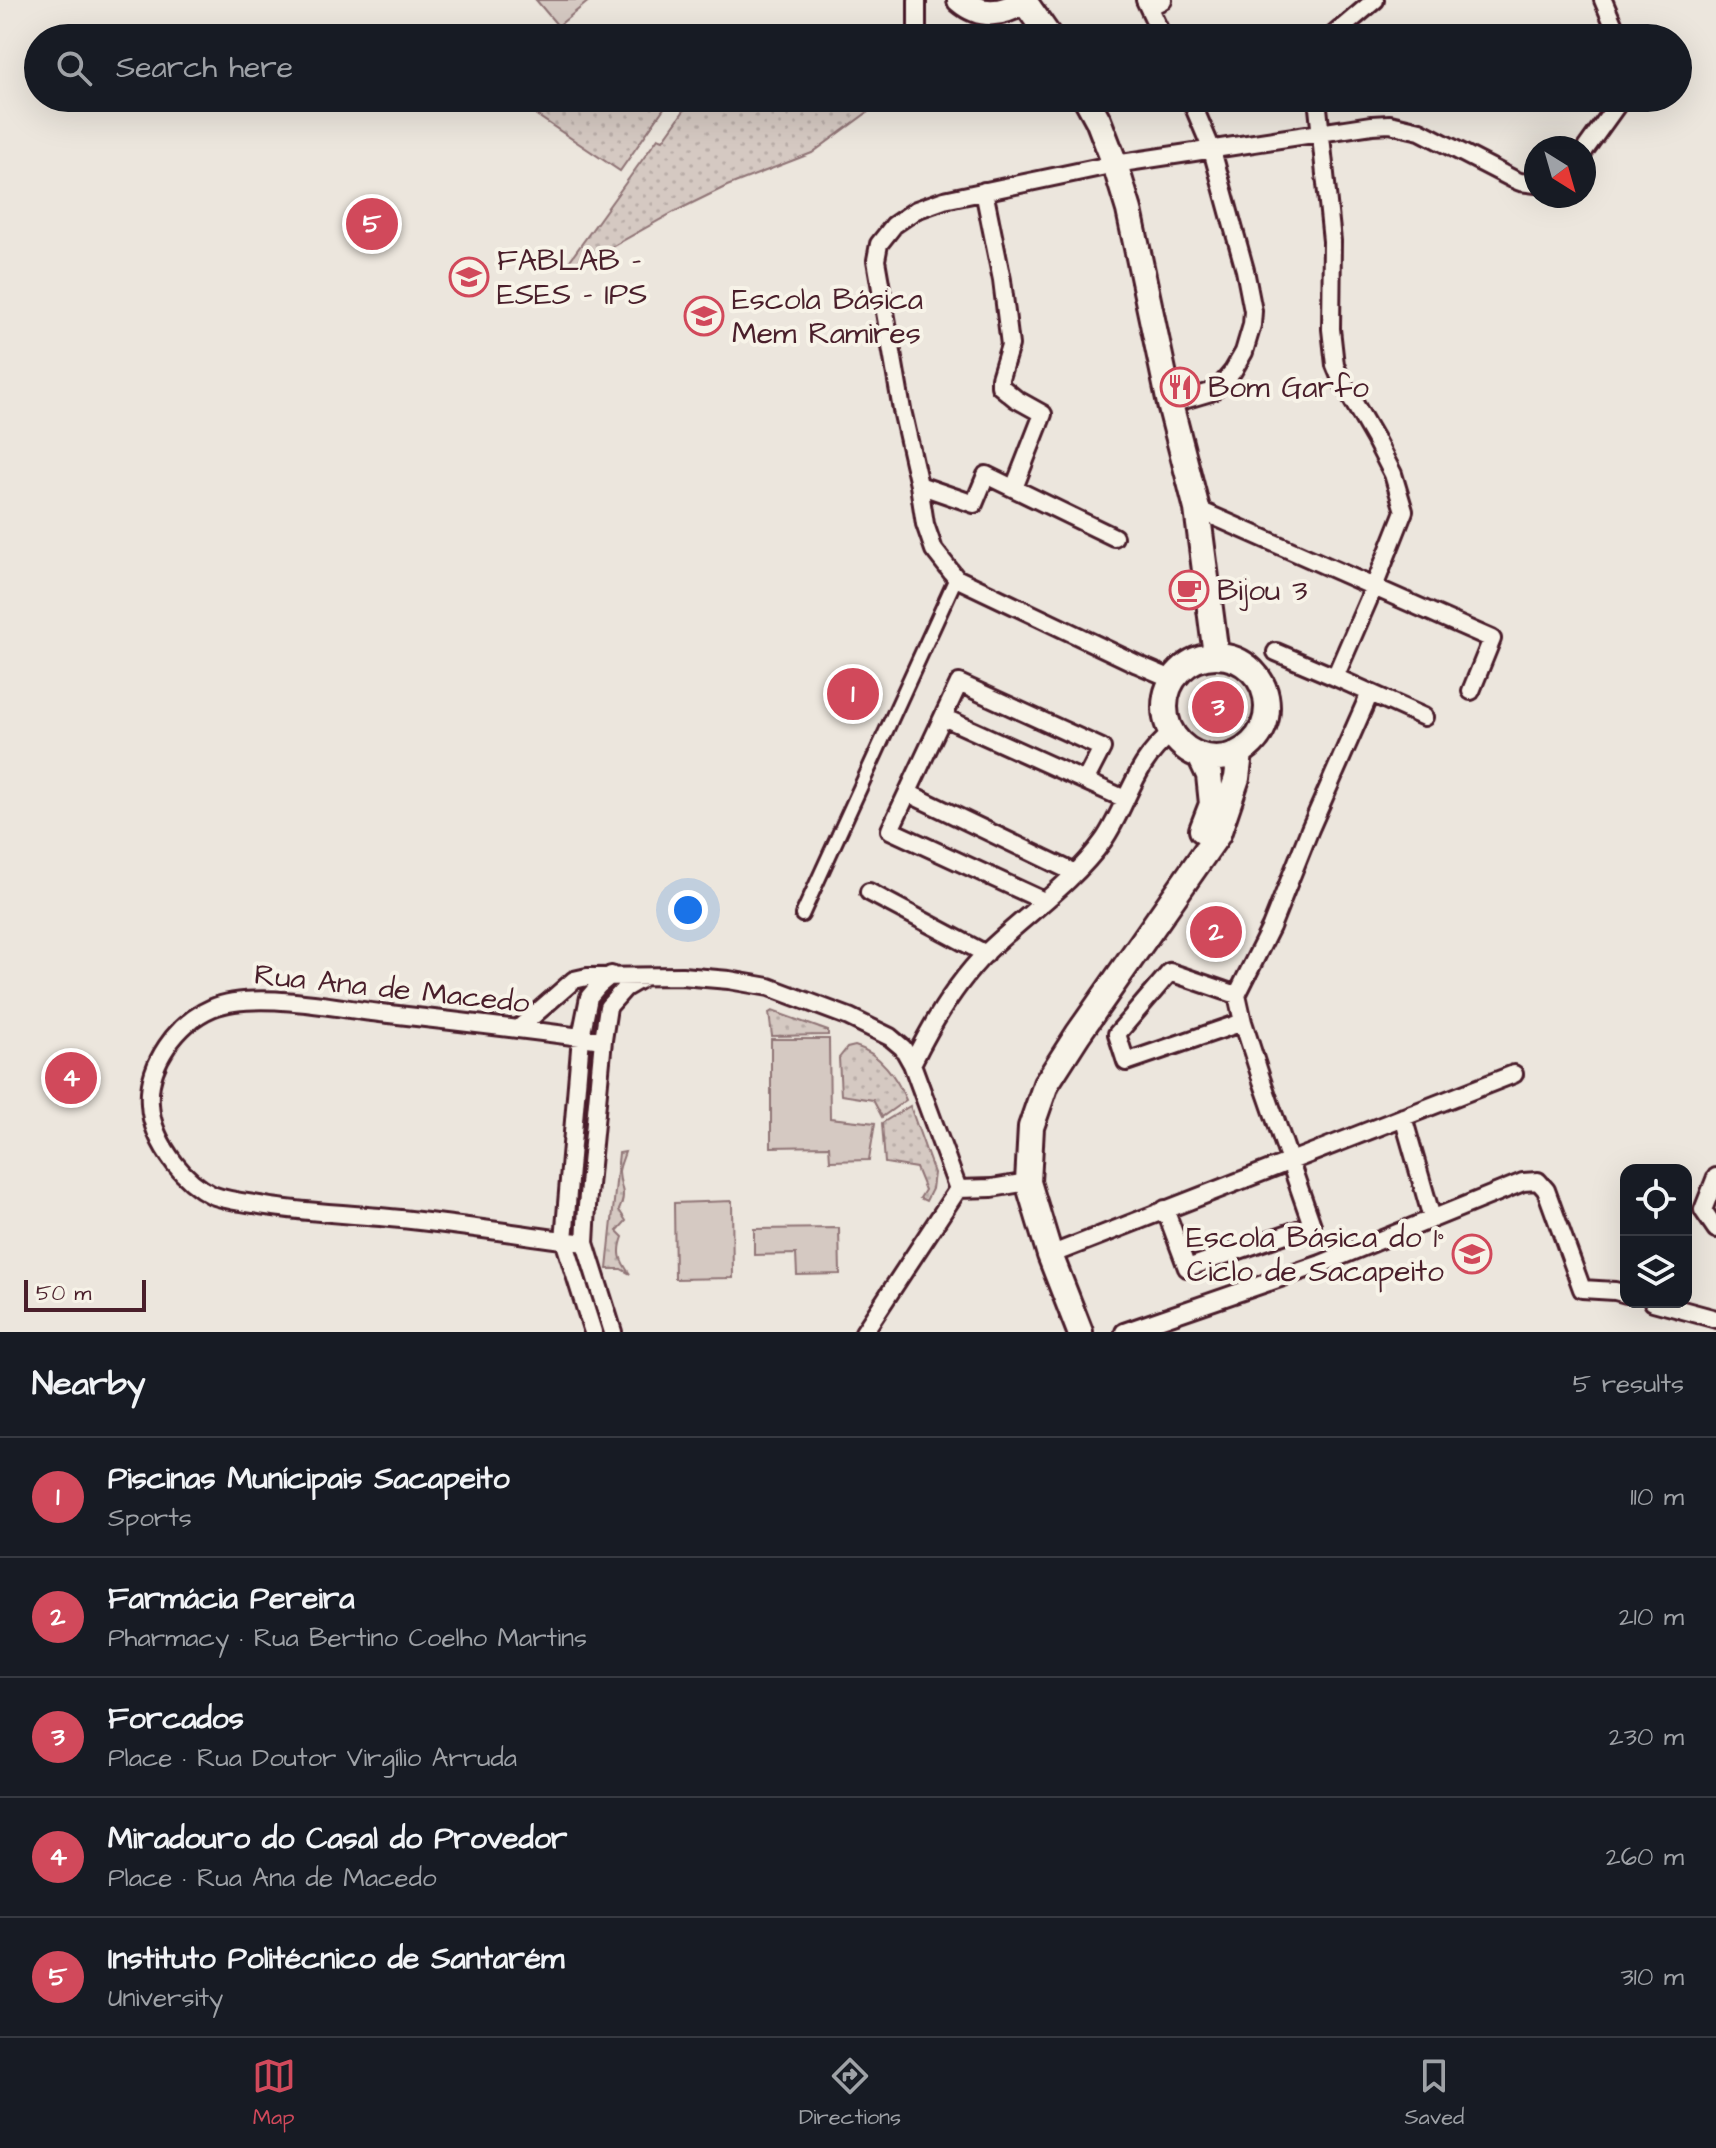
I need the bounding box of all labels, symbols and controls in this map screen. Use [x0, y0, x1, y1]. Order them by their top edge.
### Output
search box [24, 24, 1692, 112]
icon: search [52, 46, 96, 90]
text: Search here [116, 47, 293, 89]
north arrow [1524, 136, 1596, 208]
pin: 5 [346, 194, 398, 254]
place label: FABLAB - ESES - IPS [497, 240, 647, 316]
school or university icon: FABLAB - ESES - IPS [448, 256, 490, 298]
place label: Escola Básica Mem Ramires [732, 279, 923, 355]
school or university icon: Escola Básica Mem Ramires [683, 295, 725, 337]
restaurant icon: Bom Garfo [1159, 366, 1201, 408]
place label: Bom Garfo [1208, 367, 1369, 409]
cafe icon: Bijou 3 [1168, 569, 1210, 611]
place label: Bijou 3 [1217, 570, 1308, 612]
pin: 1 [827, 664, 879, 724]
pin: 3 [1192, 677, 1244, 737]
your location [668, 890, 708, 930]
pin: 2 [1190, 902, 1242, 962]
street label: Rua Ana de Macedo [252, 954, 532, 1024]
pin: 4 [45, 1048, 97, 1108]
map controls [1620, 1164, 1692, 1308]
button: locate [1620, 1164, 1692, 1236]
place label: Escola Básica do 1° Ciclo de Sacapeito [1186, 1217, 1444, 1293]
school or university icon: Escola Básica do 1° Ciclo de Sacapeito [1451, 1233, 1493, 1275]
button: layers [1620, 1236, 1692, 1308]
scale bar [24, 1276, 146, 1312]
text: 50 m [36, 1278, 91, 1309]
text: Nearby [32, 1360, 146, 1408]
text: 5 results [1573, 1366, 1684, 1402]
text: Piscinas Munícipais Sacapeito [108, 1458, 510, 1500]
text: 1 [56, 1479, 60, 1515]
text: 110 m [1630, 1479, 1684, 1515]
text: Sports [108, 1500, 192, 1536]
text: Farmácia Pereira [108, 1578, 355, 1620]
text: 2 [51, 1599, 65, 1635]
text: 210 m [1619, 1599, 1684, 1635]
text: Pharmacy · Rua Bertino Coelho Martins [108, 1620, 587, 1656]
text: Forcados [108, 1698, 244, 1740]
text: 3 [51, 1719, 65, 1755]
text: 230 m [1609, 1719, 1684, 1755]
text: Place · Rua Doutor Virgílio Arruda [108, 1740, 517, 1776]
text: Miradouro do Casal do Provedor [108, 1818, 567, 1860]
text: 4 [49, 1839, 67, 1875]
text: 260 m [1606, 1839, 1684, 1875]
text: Place · Rua Ana de Macedo [108, 1860, 437, 1896]
text: Instituto Politécnico de Santarém [108, 1938, 564, 1980]
text: 5 [49, 1959, 67, 1995]
text: 310 m [1620, 1959, 1684, 1995]
text: University [108, 1980, 223, 2016]
tab: Map [252, 2054, 296, 2133]
tab: Directions [799, 2054, 901, 2133]
tab: Saved [1404, 2054, 1464, 2133]

